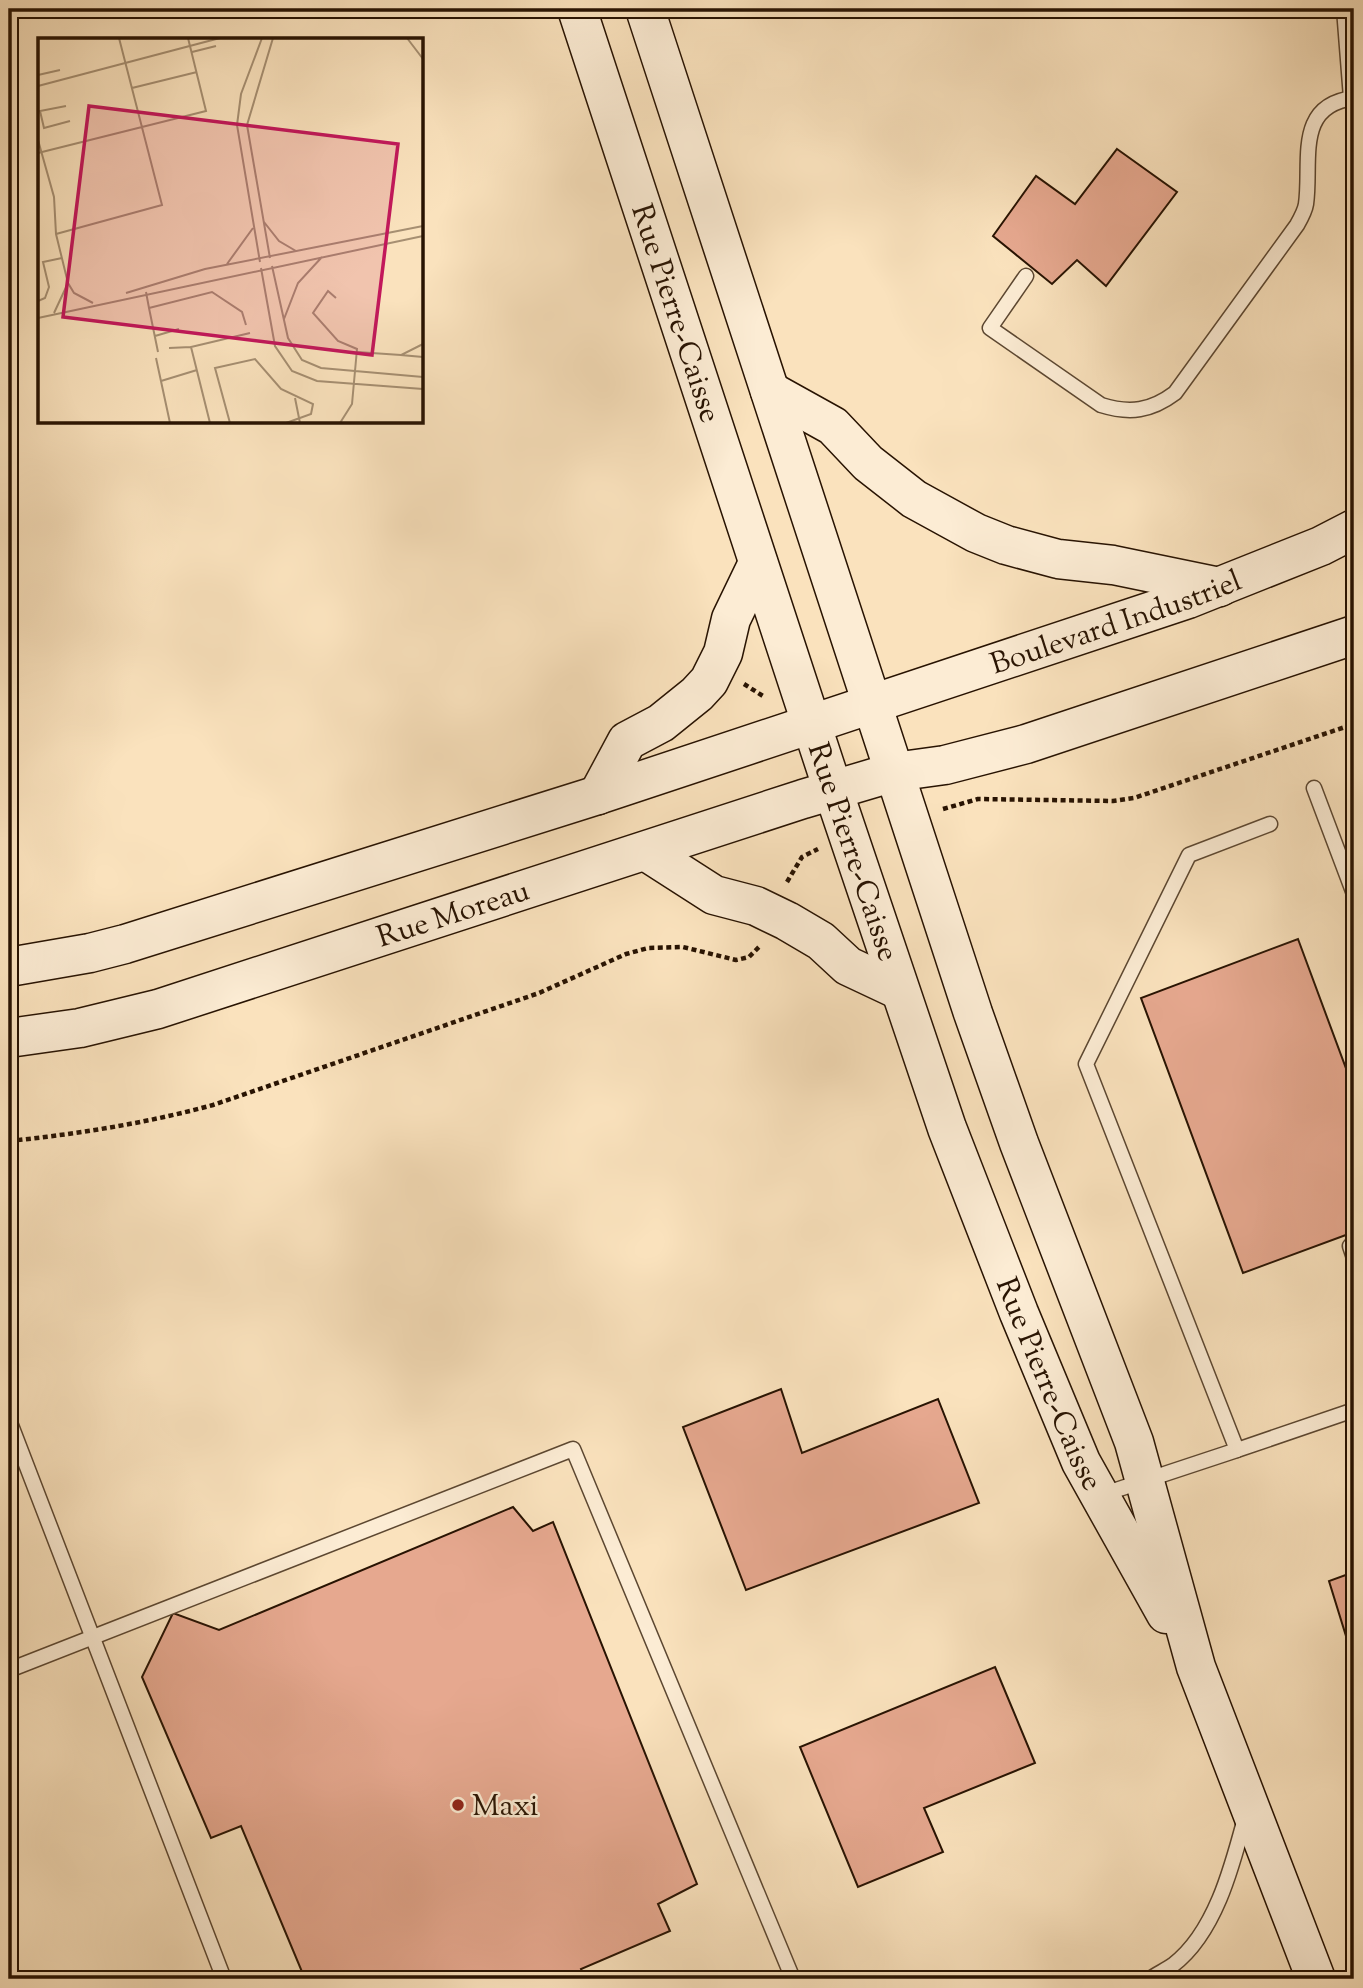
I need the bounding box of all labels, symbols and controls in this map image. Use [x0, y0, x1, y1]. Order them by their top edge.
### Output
inset map [38, 38, 424, 424]
street label: Rue Pierre-Caisse [618, 199, 730, 429]
street label: Boulevard Industriel [985, 561, 1249, 687]
street label: Rue Pierre-Caisse [795, 738, 908, 967]
street label: Rue Moreau [372, 871, 535, 960]
street label: Rue Pierre-Caisse [983, 1272, 1112, 1499]
place label: Maxi [472, 1786, 538, 1829]
marker: Maxi [450, 1797, 466, 1813]

